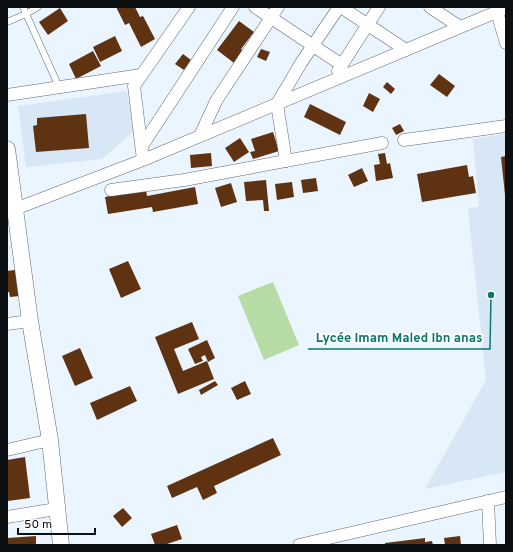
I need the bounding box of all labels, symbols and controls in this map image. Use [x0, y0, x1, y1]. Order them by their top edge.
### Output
callout: Lycée Imam Maled Ibn anas [308, 324, 490, 349]
text: Lycée Imam Maled Ibn anas [316, 331, 482, 347]
scale bar [18, 510, 95, 536]
text: 50 m [24, 517, 52, 533]

